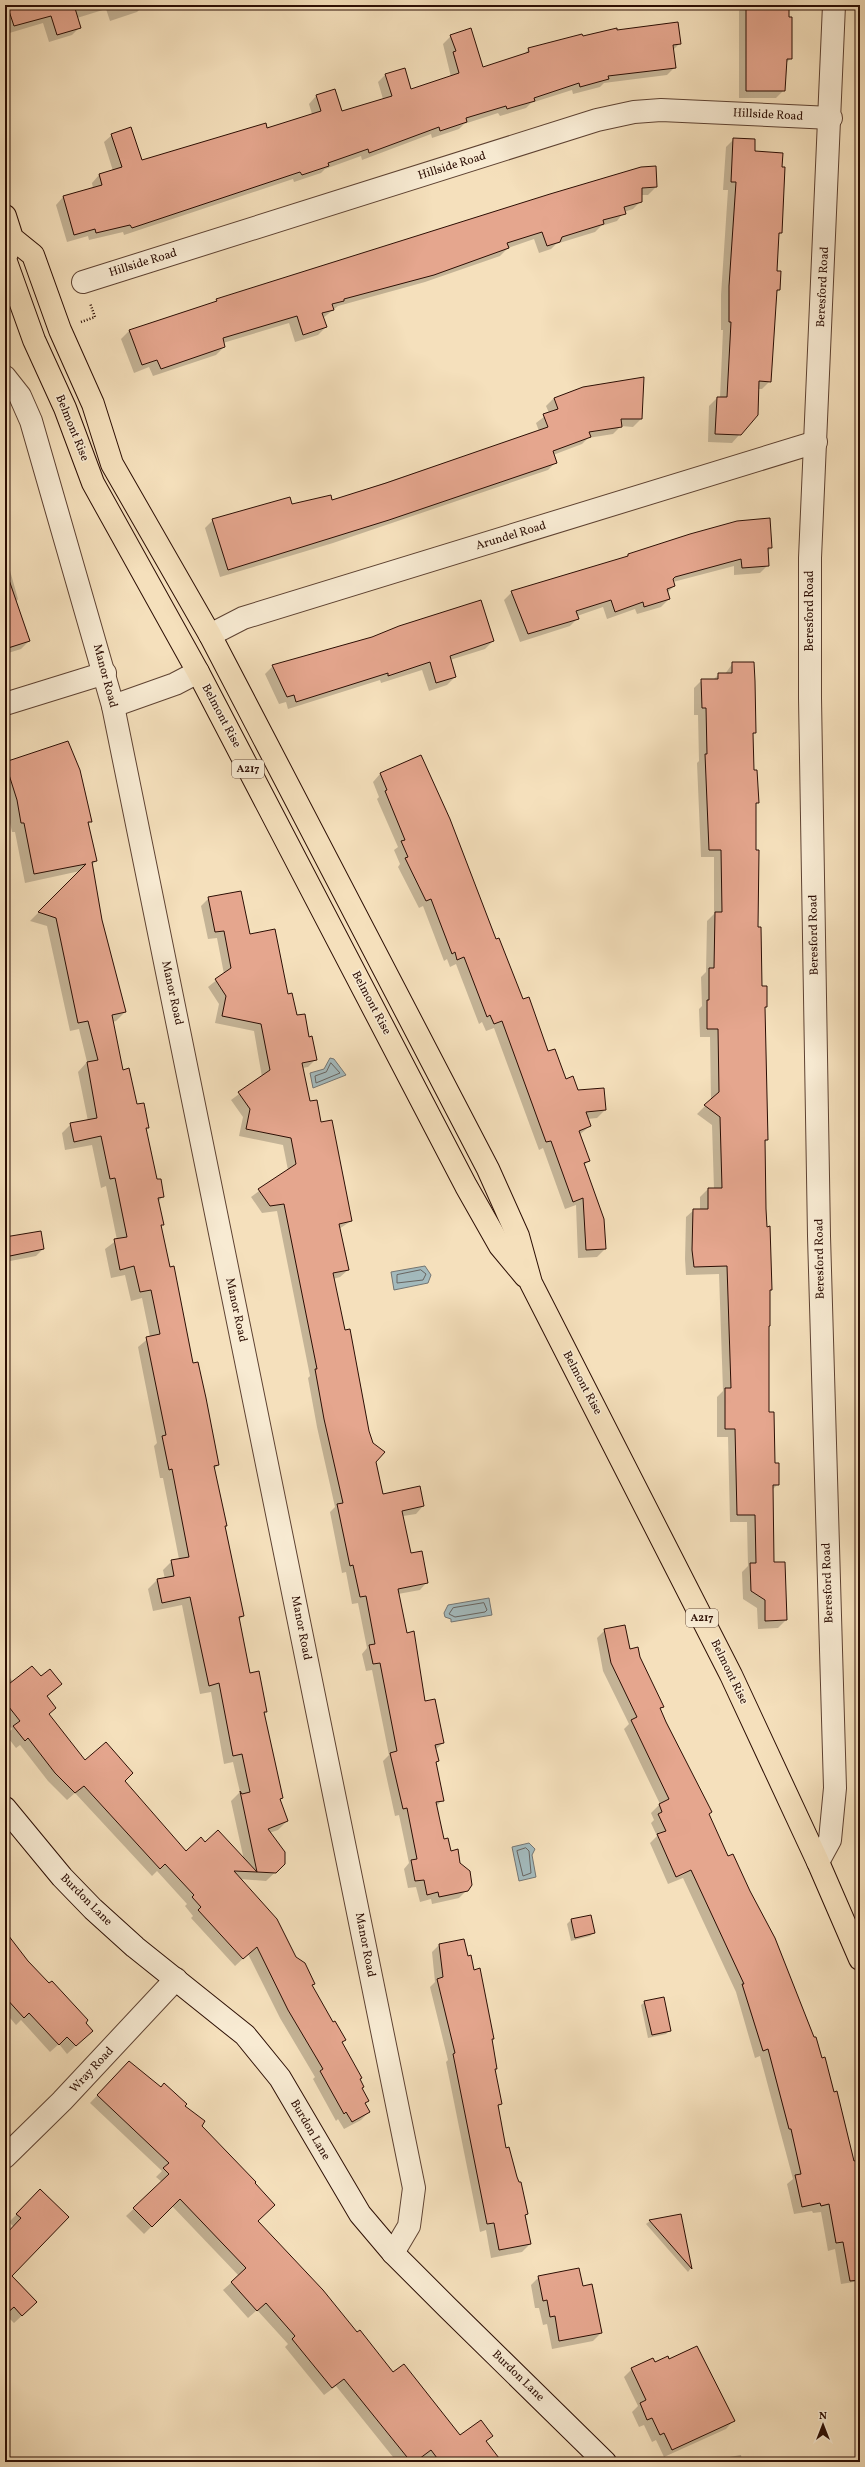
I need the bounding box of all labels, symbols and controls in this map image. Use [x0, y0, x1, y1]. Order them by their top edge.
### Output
street label: Hillside Road [732, 105, 804, 125]
street label: Hillside Road [416, 148, 488, 184]
street label: Hillside Road [107, 245, 179, 281]
street label: Beresford Road [813, 246, 833, 328]
street label: Belmont Rise [51, 392, 93, 464]
street label: Arundel Road [474, 518, 548, 554]
street label: Beresford Road [802, 570, 818, 651]
street label: Manor Road [89, 642, 121, 710]
street label: Belmont Rise [197, 681, 245, 751]
road number: A217 [232, 760, 264, 778]
street label: Beresford Road [805, 894, 823, 976]
street label: Manor Road [157, 959, 187, 1027]
street label: Belmont Rise [347, 968, 395, 1038]
street label: Beresford Road [811, 1218, 829, 1300]
street label: Manor Road [221, 1276, 251, 1344]
street label: Belmont Rise [558, 1348, 606, 1418]
street label: Beresford Road [819, 1542, 837, 1624]
street label: Manor Road [287, 1594, 315, 1662]
road number: A217 [686, 1609, 718, 1627]
street label: Belmont Rise [706, 1637, 752, 1707]
street label: Burdon Lane [56, 1870, 116, 1930]
street label: Manor Road [351, 1911, 379, 1979]
street label: Wray Road [66, 2043, 118, 2097]
street label: Burdon Lane [286, 2097, 334, 2164]
street label: Burdon Lane [488, 2347, 548, 2405]
north arrow [803, 2405, 843, 2445]
text: N [819, 2409, 827, 2424]

